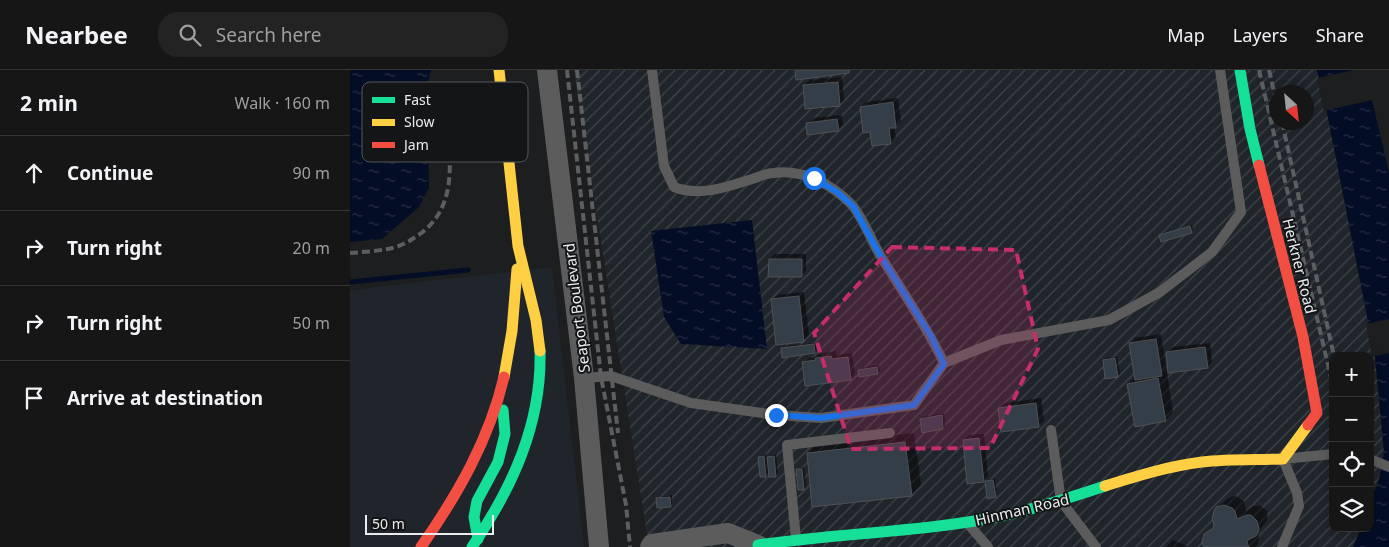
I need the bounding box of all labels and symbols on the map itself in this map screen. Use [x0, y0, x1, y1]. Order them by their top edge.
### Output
legend [362, 82, 528, 162]
north arrow [1269, 85, 1314, 130]
text: Fast [404, 90, 431, 109]
text: Slow [404, 112, 435, 131]
text: Jam [402, 135, 429, 154]
route start [803, 167, 826, 190]
street label: Herkner Road [1278, 216, 1322, 316]
street label: Seaport Boulevard [558, 242, 594, 374]
route end [765, 404, 788, 427]
street label: Hinman Road [973, 488, 1071, 530]
scale bar [365, 512, 494, 535]

